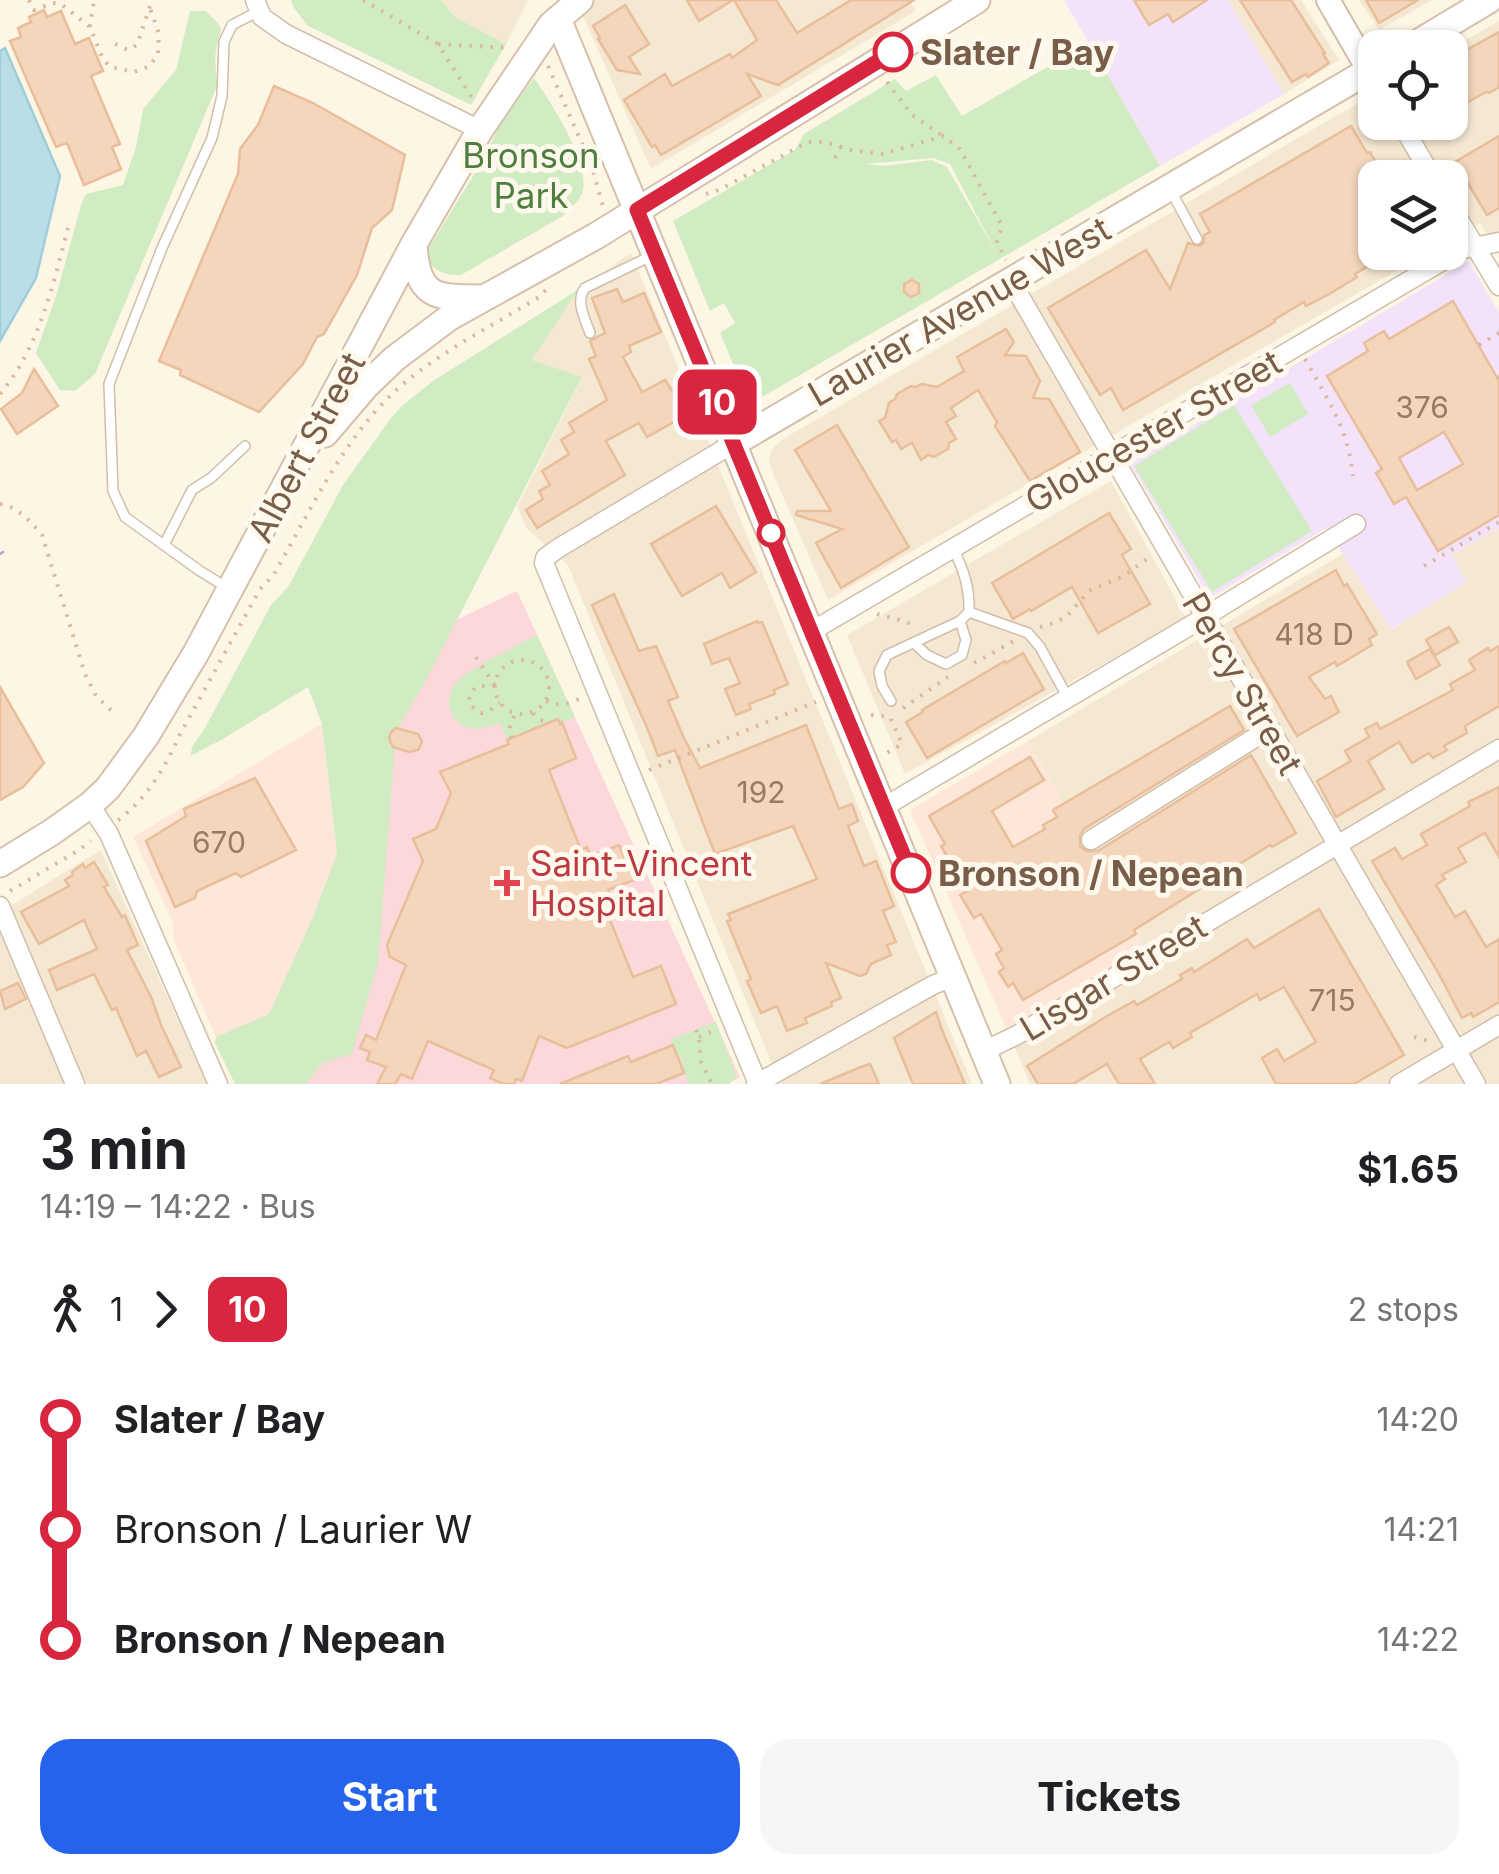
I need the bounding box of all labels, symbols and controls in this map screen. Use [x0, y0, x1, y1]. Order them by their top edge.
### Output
map controls [1358, 30, 1468, 270]
button: locate [1358, 30, 1468, 140]
place label: Slater / Bay [920, 31, 1114, 73]
marker: Slater / Bay [874, 33, 912, 71]
park label: Bronson Park [462, 134, 600, 216]
button: layers [1358, 160, 1468, 270]
street label: Laurier Avenue West [801, 207, 1117, 415]
street label: Gloucester Street [1018, 341, 1288, 521]
street label: Albert Street [239, 345, 373, 549]
line badge: 10 [672, 370, 762, 434]
text: 10 [698, 381, 736, 423]
house number: 376 [1395, 389, 1449, 425]
unlabelled marker [758, 520, 784, 546]
street label: Percy Street [1174, 585, 1312, 781]
house number: 418 D [1274, 616, 1354, 652]
house number: 192 [736, 774, 786, 810]
house number: 670 [192, 824, 246, 860]
place label: Saint-Vincent Hospital [530, 842, 752, 924]
place label: Bronson / Nepean [938, 852, 1244, 894]
marker: Bronson / Nepean [892, 854, 930, 892]
marker: Saint-Vincent Hospital [494, 870, 520, 896]
street label: Lisgar Street [1012, 905, 1214, 1049]
house number: 715 [1308, 982, 1356, 1018]
text: 3 min [40, 1116, 188, 1182]
text: $1.65 [1357, 1146, 1459, 1192]
text: 14:19 – 14:22 · Bus [40, 1187, 316, 1226]
icon: walk [40, 1282, 95, 1337]
icon: forward [138, 1282, 193, 1337]
text: 10 [228, 1288, 267, 1330]
text: 1 [110, 1290, 123, 1329]
text: 2 stops [1348, 1290, 1459, 1329]
text: Slater / Bay [114, 1396, 325, 1442]
text: 14:20 [1376, 1400, 1459, 1439]
text: Bronson / Laurier W [114, 1506, 472, 1552]
text: 14:21 [1384, 1510, 1459, 1549]
text: Bronson / Nepean [114, 1616, 446, 1662]
text: 14:22 [1377, 1620, 1459, 1659]
button: Start [40, 1739, 740, 1854]
button: Tickets [760, 1739, 1459, 1854]

